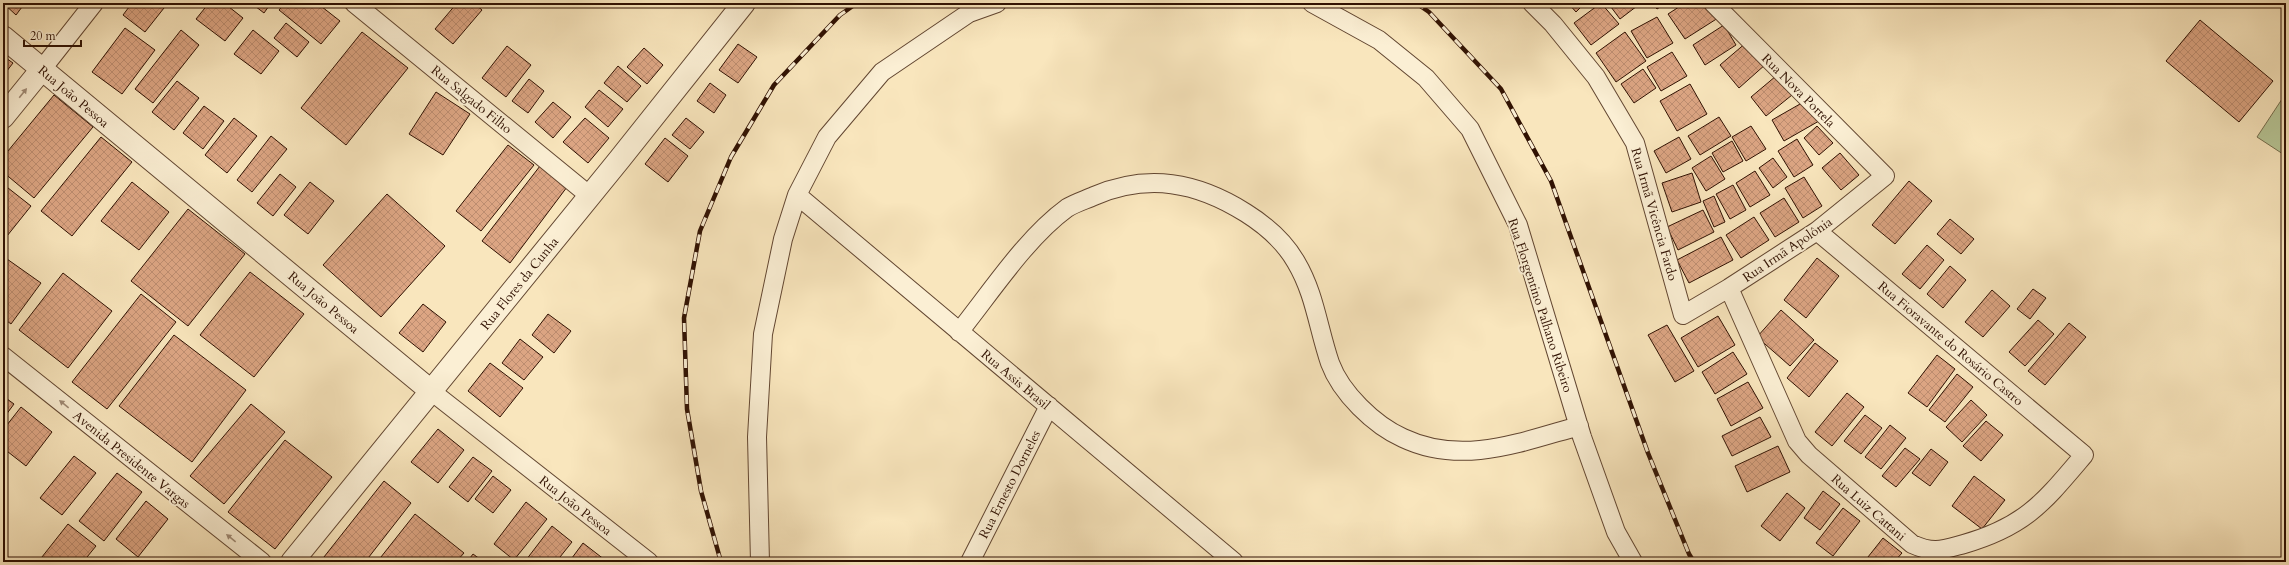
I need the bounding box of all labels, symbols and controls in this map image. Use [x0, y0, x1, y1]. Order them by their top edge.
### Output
scale bar [24, 22, 81, 48]
text: 20 m [30, 28, 57, 44]
street label: Rua Nova Portela [1757, 50, 1839, 132]
street label: Rua Salgado Filho [427, 61, 516, 138]
street label: Rua João Pessoa [34, 62, 113, 132]
one-way arrow [18, 88, 27, 98]
street label: Rua Irmã Vicência Fardo [1626, 146, 1682, 283]
street label: Rua Irmã Apolônia [1739, 213, 1836, 287]
street label: Rua Florgentino Palhano Ribeiro [1503, 216, 1577, 395]
street label: Rua Flores da Cunha [477, 233, 563, 334]
street label: Rua João Pessoa [284, 268, 363, 338]
street label: Rua Fioravante do Rosário Castro [1874, 277, 2027, 410]
street label: Rua Assis Brasil [977, 345, 1054, 414]
one-way arrow [58, 400, 69, 409]
street label: Avenida Presidente Vargas [69, 407, 194, 513]
street label: Rua Ernesto Dorneles [975, 427, 1045, 542]
street label: Rua Luiz Cattani [1827, 470, 1910, 545]
street label: Rua João Pessoa [535, 472, 616, 540]
one-way arrow [226, 533, 237, 542]

